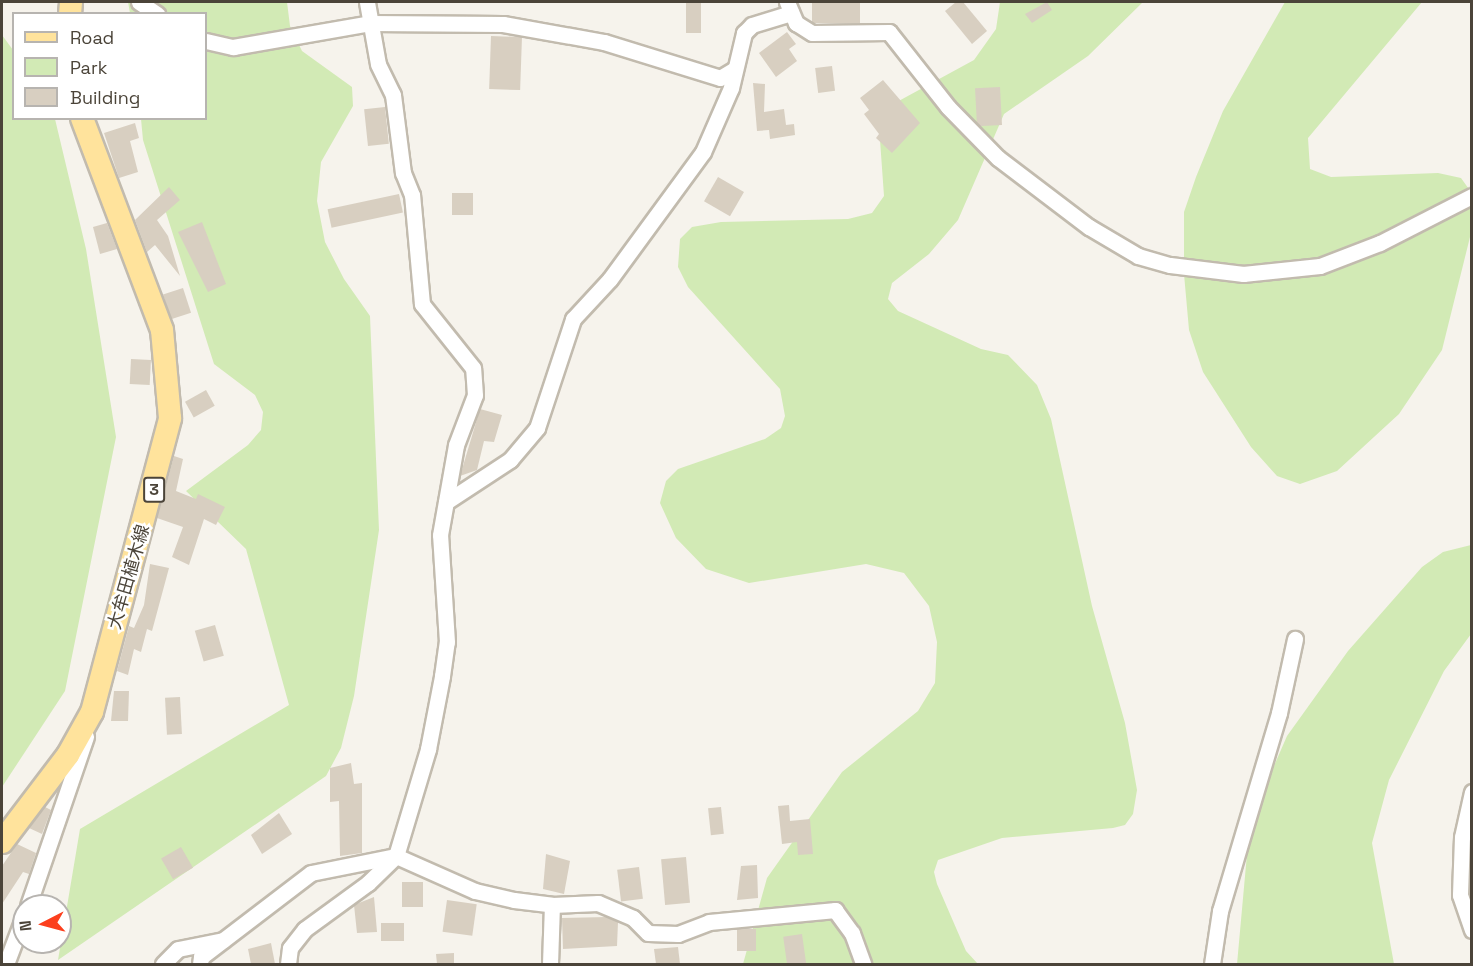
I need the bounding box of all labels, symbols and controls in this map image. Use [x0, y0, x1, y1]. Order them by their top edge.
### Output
legend [12, 12, 207, 120]
text: Road [70, 26, 114, 49]
text: Park [70, 56, 107, 79]
text: Building [70, 86, 140, 109]
road number: 3 [142, 477, 166, 503]
street label: 大牟田植木線 [104, 522, 154, 632]
north arrow [12, 894, 72, 954]
text: N [15, 919, 37, 932]

